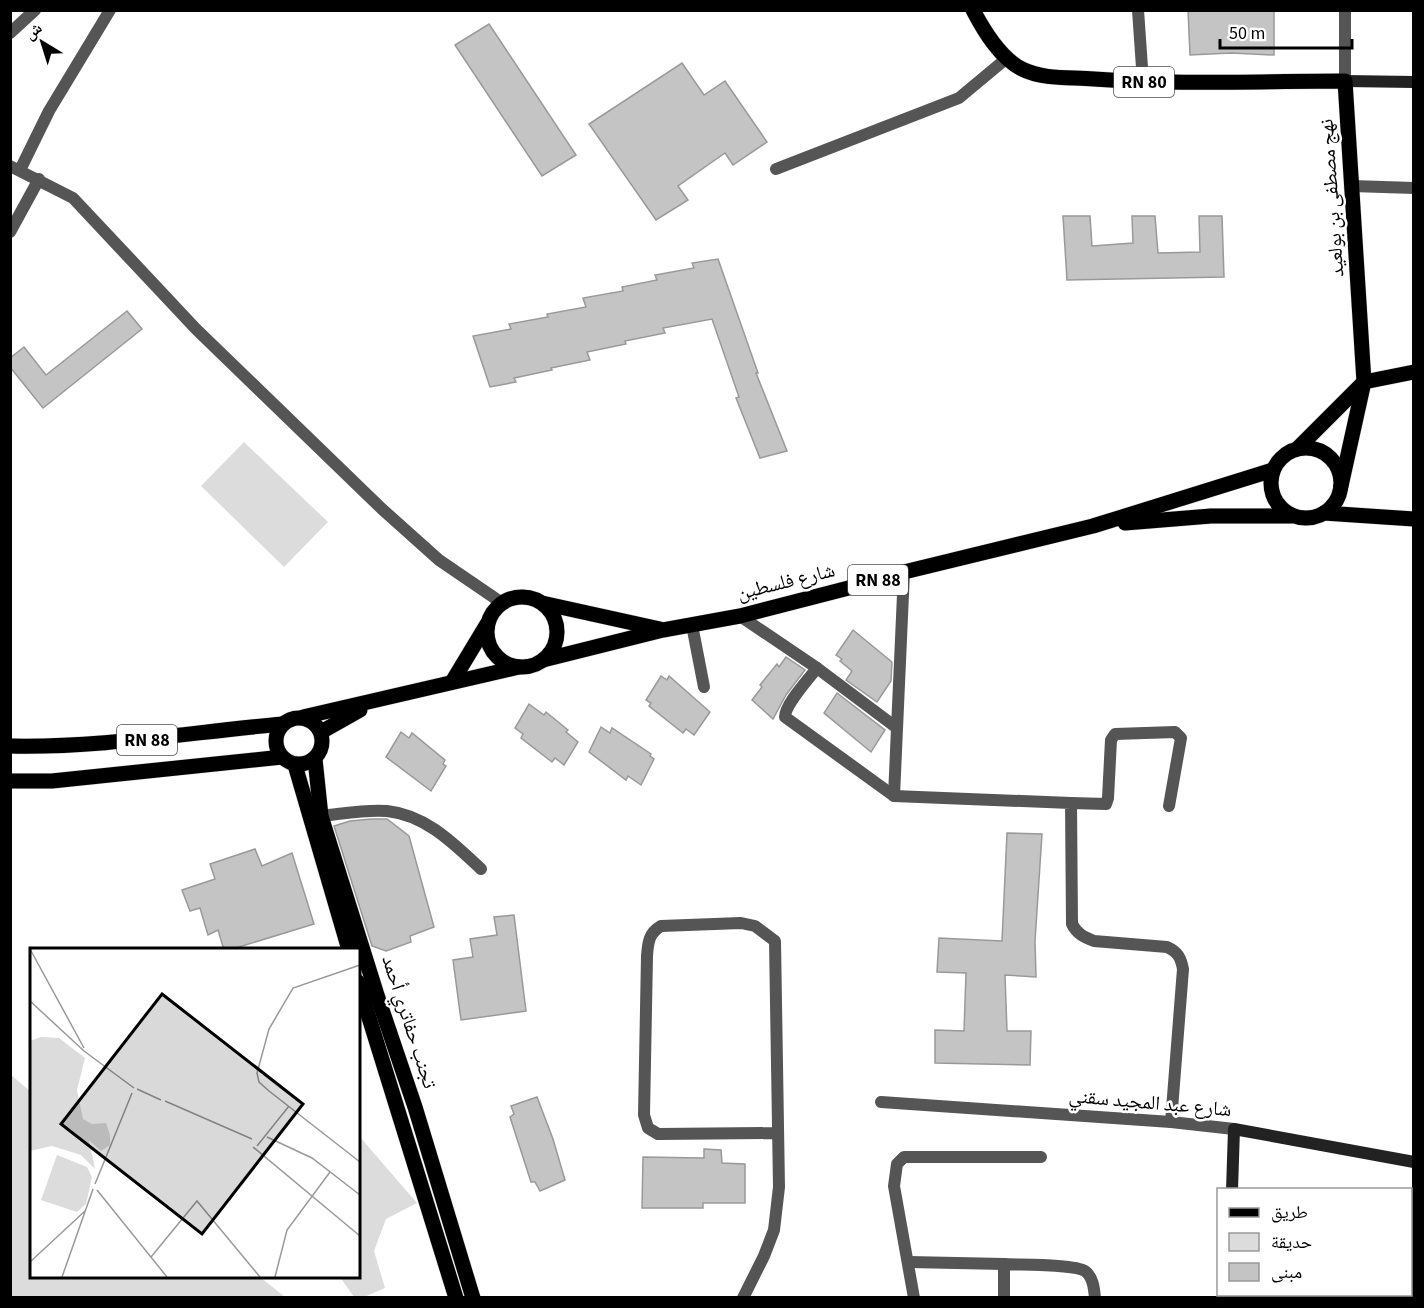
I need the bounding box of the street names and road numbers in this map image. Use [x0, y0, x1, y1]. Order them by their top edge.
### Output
road number: RN 80 [1114, 67, 1174, 97]
street label: نهج مصطفى بن بولعيد [1313, 118, 1351, 278]
street label: شارع فلسطين [734, 556, 838, 608]
road number: RN 88 [848, 565, 908, 595]
road number: RN 88 [117, 725, 177, 755]
street label: تجنب حفاتري أحمد [373, 952, 444, 1093]
street label: شارع عبد المجيد سقني [1067, 1082, 1233, 1125]

